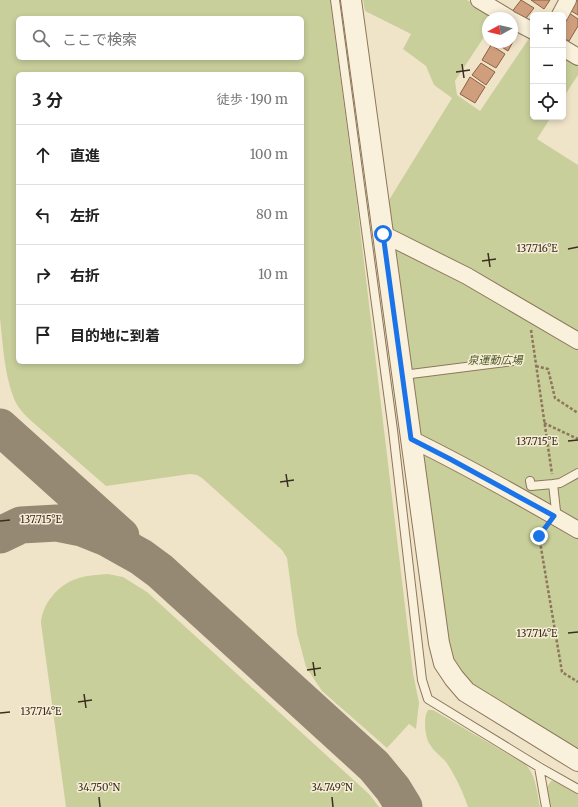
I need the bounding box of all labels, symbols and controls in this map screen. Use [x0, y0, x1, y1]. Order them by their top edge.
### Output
north arrow [482, 12, 518, 48]
map controls [530, 12, 566, 120]
button: + [530, 12, 566, 48]
search box [16, 16, 304, 60]
icon: search [30, 27, 52, 49]
text: ここで検索 [62, 30, 137, 49]
button: − [530, 48, 566, 84]
button: locate [530, 84, 566, 120]
text: 3 分 [32, 89, 63, 111]
text: 徒歩 · 190 m [217, 91, 288, 108]
icon: ahead [32, 144, 54, 166]
text: 直進 [70, 146, 100, 165]
text: 100 m [250, 146, 288, 163]
icon: left [32, 204, 54, 226]
text: 左折 [70, 206, 100, 225]
text: 80 m [256, 206, 288, 223]
route start [374, 225, 392, 243]
text: 137.716°E [516, 242, 558, 255]
icon: right [32, 264, 54, 286]
text: 右折 [70, 266, 100, 285]
text: 10 m [258, 266, 288, 283]
icon: arrive [32, 324, 54, 346]
text: 目的地に到着 [70, 326, 160, 345]
park label: 泉運動広場 [468, 353, 524, 367]
text: 137.715°E [516, 435, 558, 448]
text: 137.715°E [20, 513, 62, 526]
route end [530, 527, 548, 545]
text: 137.714°E [517, 627, 558, 640]
text: 137.714°E [21, 705, 62, 718]
text: 34.750°N [78, 781, 121, 794]
text: 34.749°N [311, 781, 353, 794]

